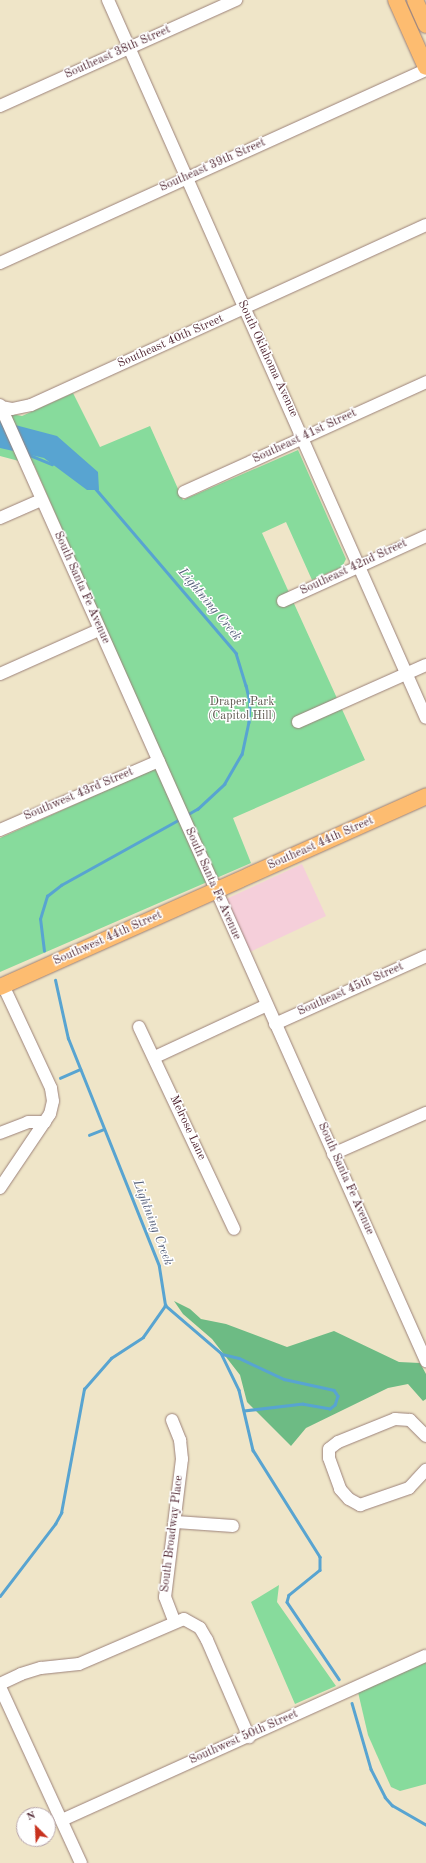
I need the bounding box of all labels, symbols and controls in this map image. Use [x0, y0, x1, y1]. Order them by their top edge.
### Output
street label: Southeast 38th Street [63, 23, 173, 83]
street label: Southeast 39th Street [158, 136, 268, 196]
street label: South Oklahoma Avenue [234, 298, 300, 420]
street label: Southeast 40th Street [116, 312, 226, 372]
street label: Southeast 41st Street [251, 407, 359, 467]
street label: South Santa Fe Avenue [50, 530, 112, 646]
street label: Southeast 42nd Street [298, 537, 410, 599]
water label: Lightning Creek [174, 565, 244, 645]
park label: Draper Park (Capitol Hill) [208, 696, 276, 724]
street label: Southwest 43rd Street [22, 765, 136, 825]
street label: Southeast 44th Street [266, 814, 376, 874]
street label: South Santa Fe Avenue [181, 826, 243, 942]
street label: Southwest 44th Street [51, 909, 165, 969]
street label: Southeast 45th Street [296, 960, 406, 1020]
street label: Melrose Lane [166, 1093, 208, 1163]
street label: South Santa Fe Avenue [314, 1121, 376, 1237]
water label: Lightning Creek [128, 1178, 176, 1268]
street label: South Broadway Place [159, 1475, 187, 1593]
street label: Southwest 50th Street [187, 1708, 301, 1768]
north arrow [16, 1807, 56, 1847]
text: N [25, 1810, 37, 1823]

